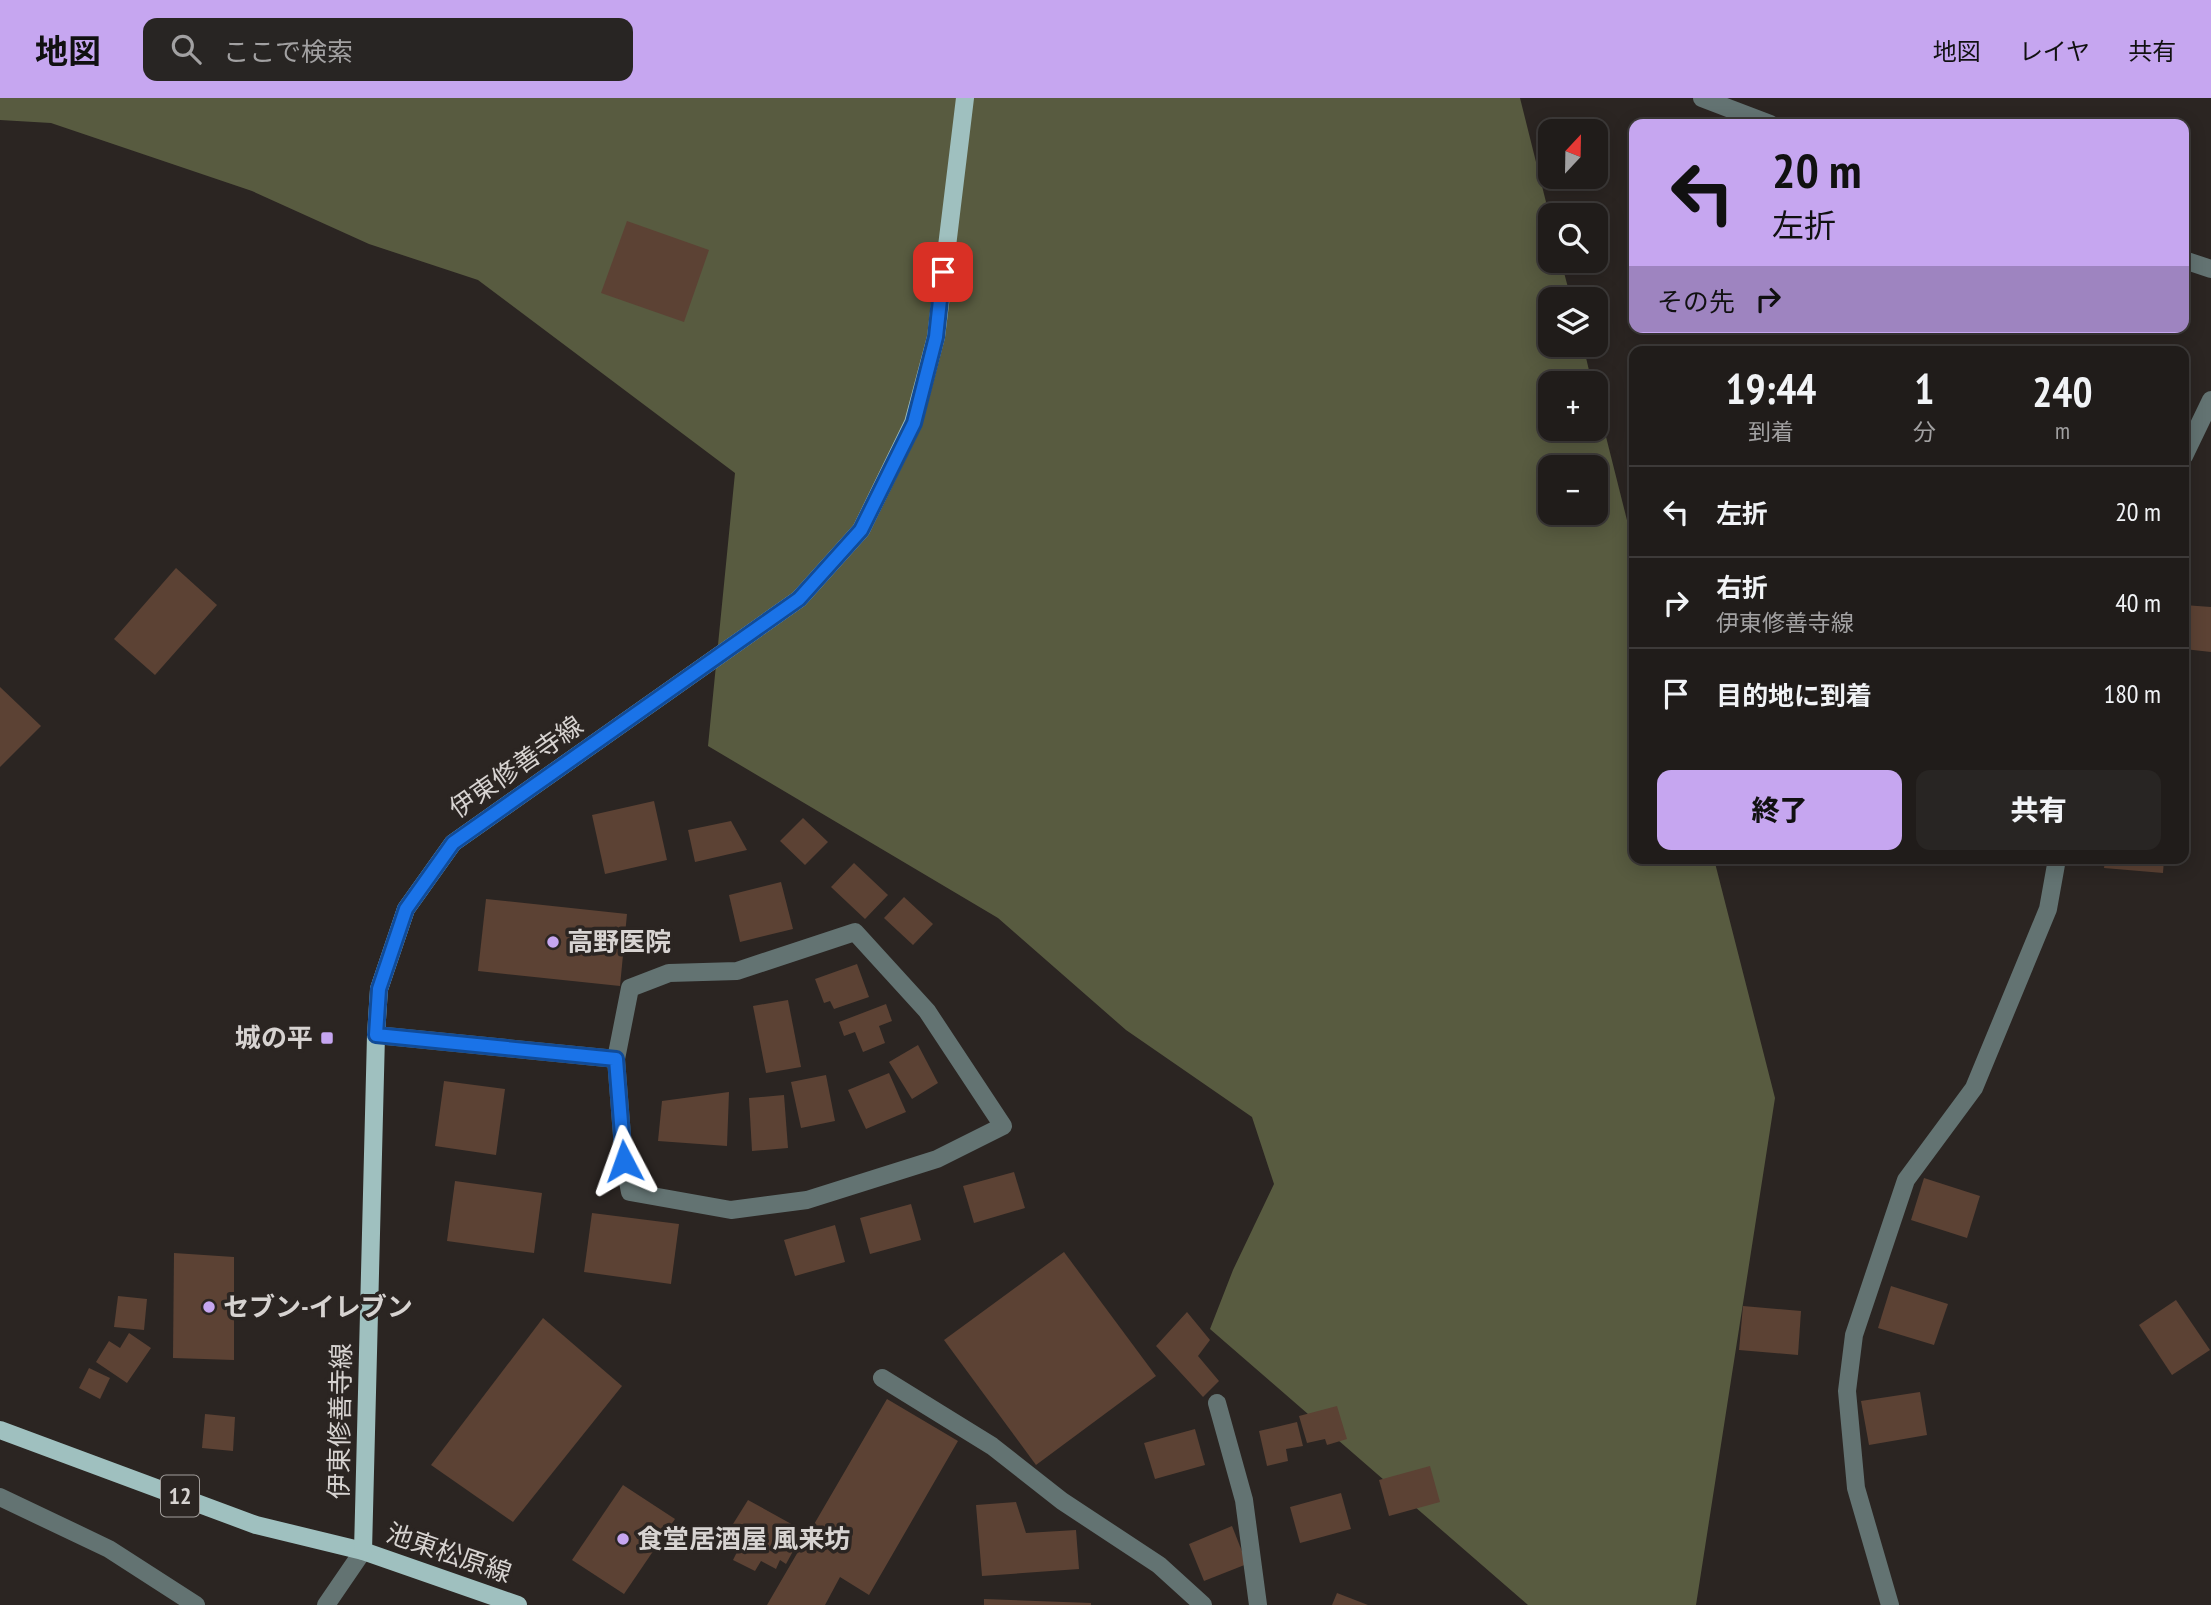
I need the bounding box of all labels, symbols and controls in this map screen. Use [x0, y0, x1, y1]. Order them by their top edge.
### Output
search box [143, 18, 633, 81]
text: 地図 [35, 29, 101, 72]
icon: search [167, 30, 205, 68]
text: ここで検索 [223, 35, 353, 68]
text: 地図 [1933, 36, 1981, 67]
text: レイヤ [2019, 36, 2090, 67]
text: 共有 [2128, 36, 2176, 67]
north arrow [1538, 119, 1608, 189]
map controls [1538, 119, 1608, 525]
text: 20 m [1772, 138, 1861, 202]
icon: left [1657, 147, 1748, 238]
button: search [1538, 203, 1608, 273]
text: 左折 [1772, 204, 1836, 246]
pin [913, 242, 973, 302]
icon: arrive [924, 253, 962, 291]
icon: right [1749, 280, 1787, 318]
text: その先 [1657, 285, 1735, 318]
button: layers [1538, 287, 1608, 357]
text: 19:44 [1725, 361, 1816, 416]
text: 1 [1914, 361, 1934, 416]
text: 240 [2032, 364, 2093, 419]
button: + [1538, 371, 1608, 441]
text: m [2055, 416, 2070, 445]
text: 到着 [1748, 417, 1794, 446]
text: 分 [1913, 417, 1936, 446]
button: − [1538, 455, 1608, 525]
icon: left [1657, 493, 1695, 531]
text: 20 m [2115, 495, 2161, 528]
text: 左折 [1716, 497, 1768, 530]
text: 右折 [1716, 571, 1768, 604]
icon: right [1657, 584, 1695, 622]
text: 40 m [2115, 586, 2161, 619]
text: 伊東修善寺線 [1716, 608, 1854, 637]
icon: arrive [1657, 675, 1695, 713]
text: 180 m [2103, 677, 2161, 710]
text: 目的地に到着 [1716, 679, 1872, 712]
street label: 伊東修善寺線 [442, 708, 589, 825]
button: 終了 [1657, 770, 1902, 850]
button: 共有 [1916, 770, 2161, 850]
place label: 高野医院 [567, 925, 671, 958]
marker: 高野医院 [545, 934, 561, 950]
place label: 城の平 [235, 1021, 313, 1054]
marker: 城の平 [319, 1030, 335, 1046]
position arrow [587, 1124, 661, 1198]
place label: セブン-イレブン [223, 1290, 413, 1323]
marker: セブン-イレブン [201, 1299, 217, 1315]
street label: 伊東修善寺線 [322, 1343, 357, 1499]
road number: 12 [161, 1476, 199, 1516]
street label: 池東松原線 [382, 1516, 516, 1589]
place label: 食堂居酒屋 風来坊 [637, 1522, 850, 1555]
marker: 食堂居酒屋 風来坊 [615, 1531, 631, 1547]

